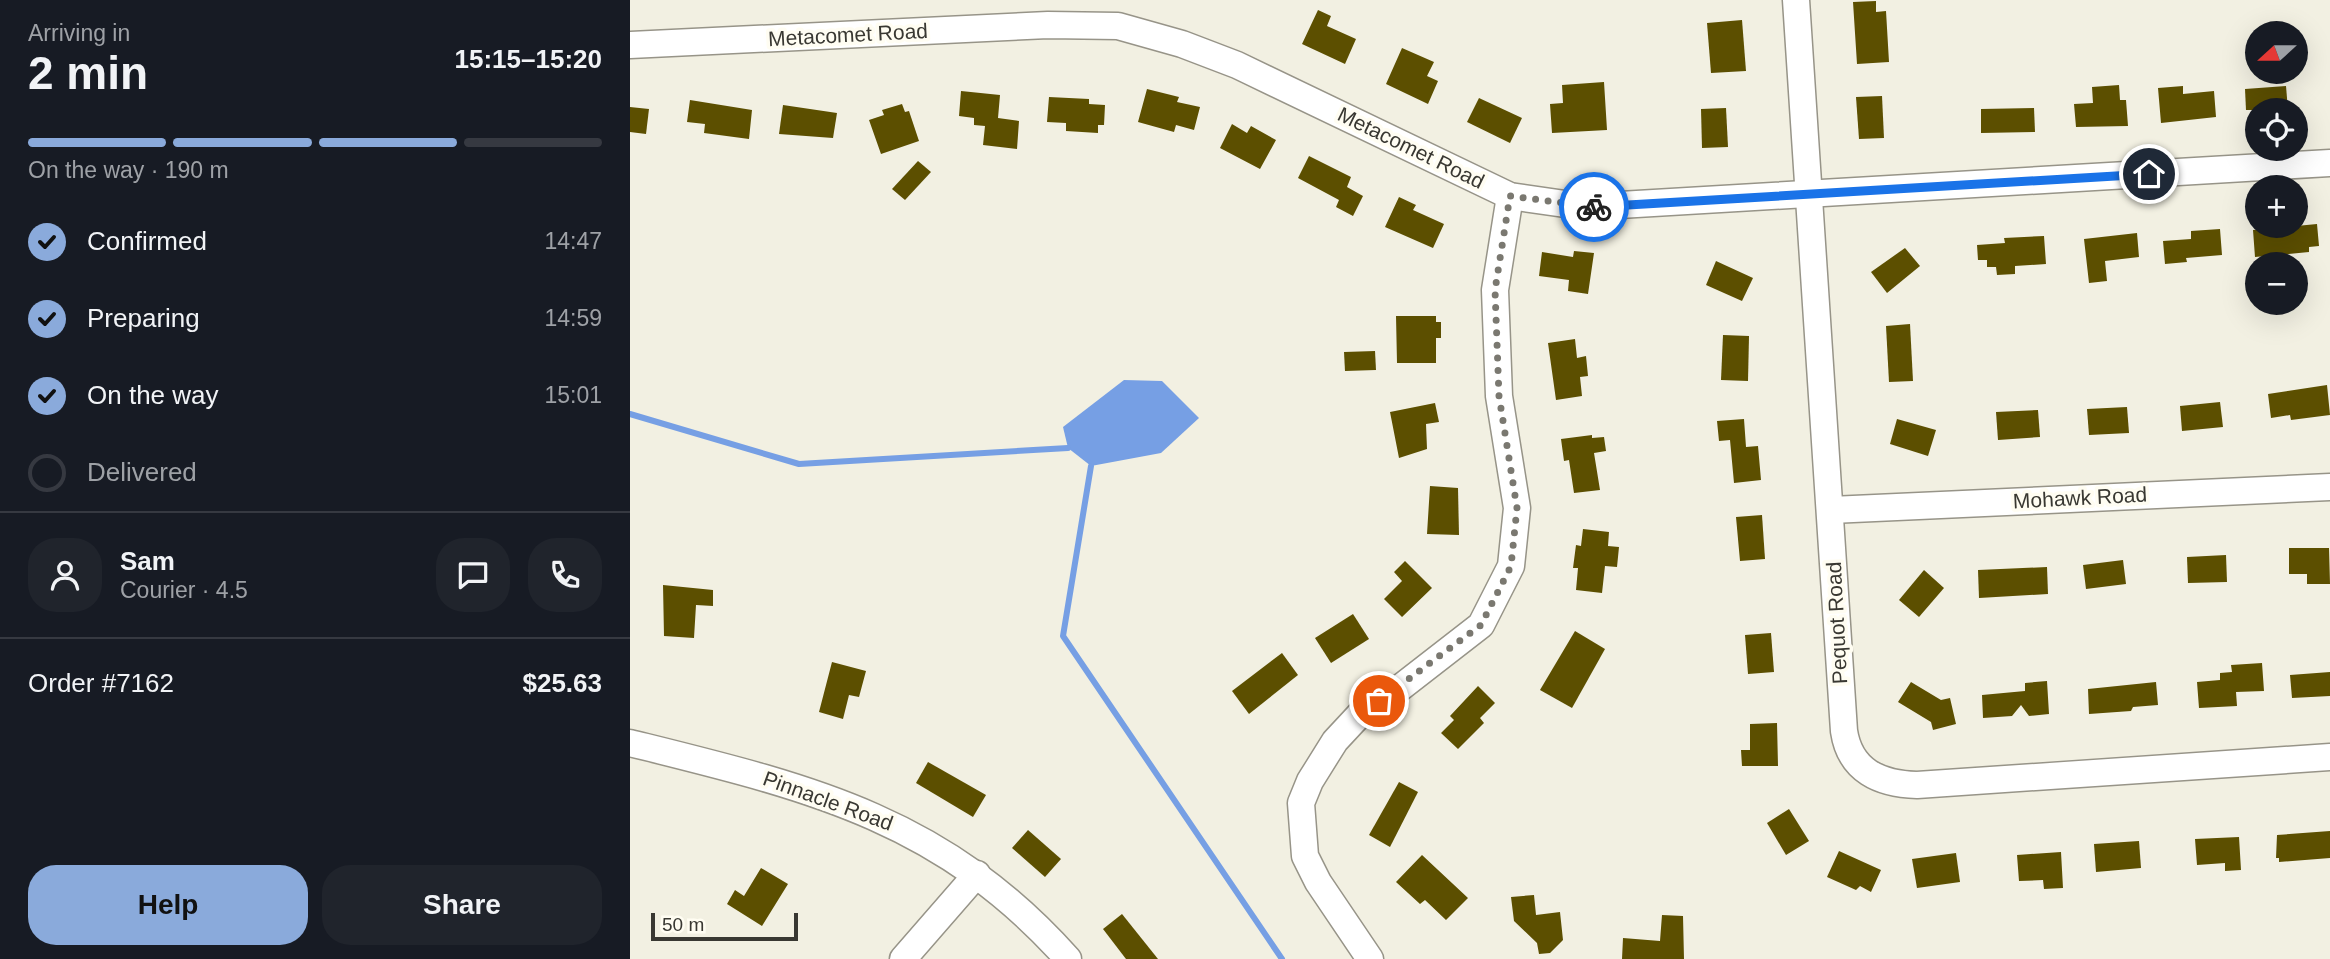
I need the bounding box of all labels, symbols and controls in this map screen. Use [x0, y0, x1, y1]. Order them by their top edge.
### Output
street label: Metacomet Road [768, 19, 928, 50]
text: Arriving in [28, 20, 130, 46]
north arrow [2245, 21, 2308, 84]
map controls [2245, 21, 2308, 315]
text: 15:15–15:20 [455, 44, 602, 74]
text: 2 min [28, 47, 148, 99]
button: locate [2245, 98, 2308, 161]
street label: Metacomet Road [1334, 102, 1488, 193]
pin [2119, 144, 2179, 204]
icon: home [2130, 155, 2168, 193]
text: On the way · 190 m [28, 157, 229, 183]
courier [1559, 172, 1629, 242]
button: + [2245, 175, 2308, 238]
icon: bike [1575, 188, 1613, 226]
icon: check [28, 223, 66, 261]
text: Confirmed [87, 226, 207, 256]
text: 14:47 [544, 228, 602, 254]
button: − [2245, 252, 2308, 315]
icon: check [28, 300, 66, 338]
text: Preparing [87, 303, 200, 333]
text: 14:59 [544, 305, 602, 331]
icon: check [28, 377, 66, 415]
text: On the way [87, 380, 219, 410]
text: 15:01 [544, 382, 602, 408]
text: Delivered [87, 457, 197, 487]
street label: Mohawk Road [2012, 483, 2148, 512]
button: person [28, 538, 102, 612]
button: chat [436, 538, 510, 612]
button: phone [528, 538, 602, 612]
text: Sam [120, 546, 175, 576]
street label: Pequot Road [1822, 561, 1851, 685]
text: Courier · 4.5 [120, 577, 248, 603]
text: Order #7162 [28, 668, 174, 698]
text: $25.63 [522, 668, 602, 698]
pin [1349, 671, 1409, 731]
icon: bag [1360, 682, 1398, 720]
street label: Pinnacle Road [760, 766, 896, 835]
button: Help [28, 865, 308, 945]
button: Share [322, 865, 602, 945]
scale bar [651, 910, 798, 942]
text: 50 m [662, 914, 704, 935]

